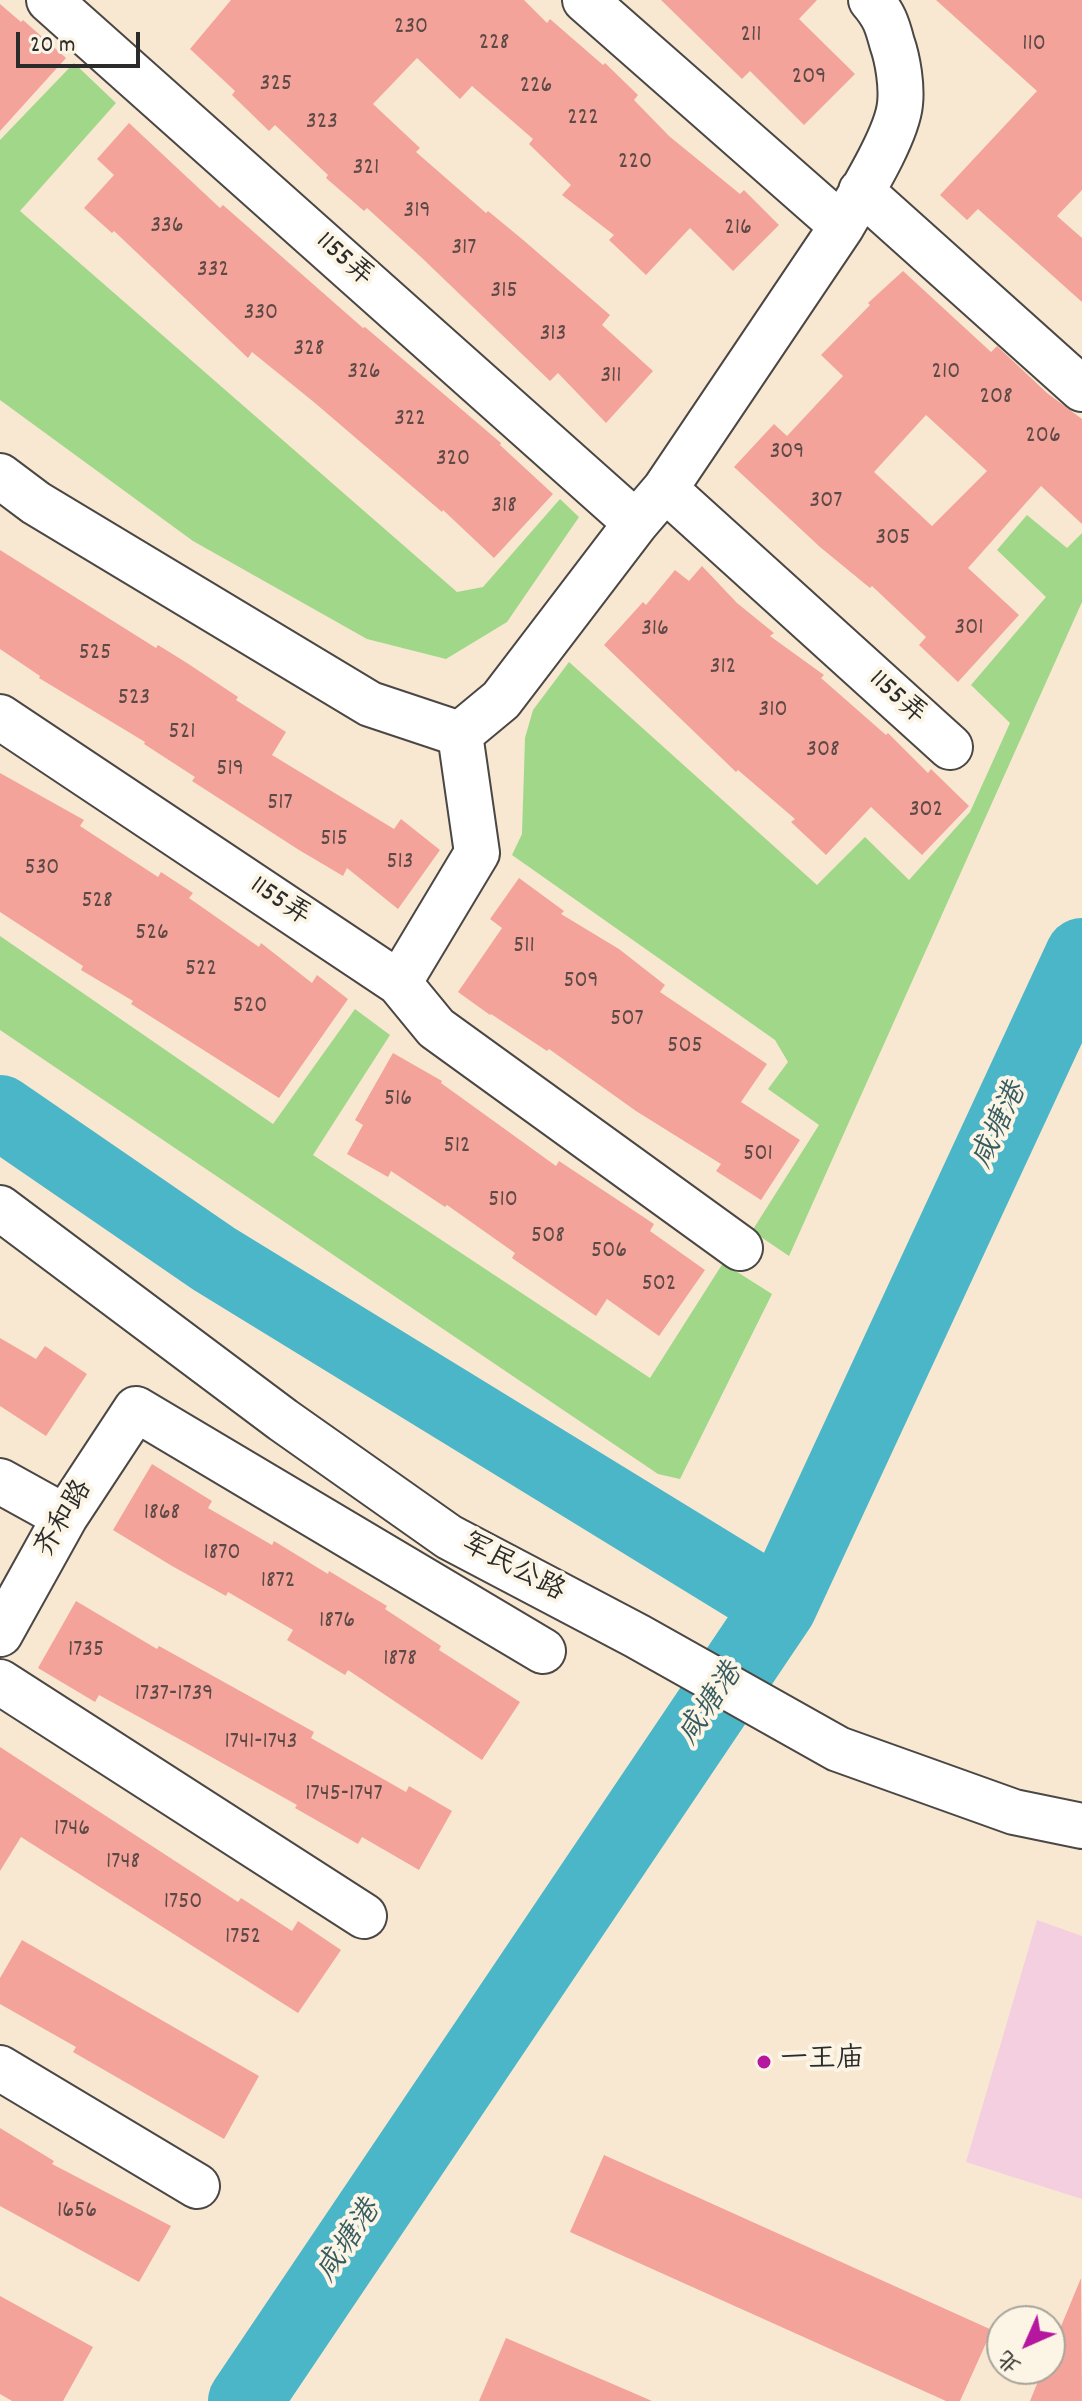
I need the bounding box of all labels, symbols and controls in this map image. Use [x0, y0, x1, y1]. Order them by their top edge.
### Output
house number: 230 [394, 15, 428, 43]
scale bar [20, 16, 144, 66]
house number: 211 [741, 23, 761, 51]
text: 20 m [30, 29, 76, 63]
house number: 228 [479, 31, 509, 59]
house number: 110 [1022, 32, 1046, 60]
house number: 209 [792, 65, 826, 93]
house number: 325 [260, 72, 292, 100]
house number: 226 [520, 74, 552, 102]
house number: 222 [567, 106, 599, 134]
house number: 323 [306, 110, 338, 138]
house number: 220 [618, 150, 652, 178]
house number: 321 [353, 156, 379, 184]
house number: 319 [404, 199, 430, 227]
house number: 336 [150, 214, 184, 242]
house number: 216 [724, 216, 752, 244]
street label: 1155弄 [307, 226, 379, 296]
house number: 317 [451, 236, 477, 264]
house number: 332 [197, 258, 229, 286]
house number: 315 [490, 279, 518, 307]
house number: 330 [244, 301, 278, 329]
house number: 313 [540, 322, 566, 350]
house number: 328 [294, 337, 324, 365]
house number: 326 [348, 360, 380, 388]
house number: 210 [932, 360, 960, 388]
house number: 311 [600, 364, 622, 392]
house number: 208 [979, 385, 1013, 413]
house number: 322 [394, 407, 426, 435]
house number: 206 [1025, 424, 1061, 452]
house number: 309 [770, 440, 804, 468]
house number: 320 [436, 447, 470, 475]
house number: 307 [810, 489, 842, 517]
house number: 318 [491, 494, 517, 522]
house number: 305 [876, 526, 910, 554]
house number: 301 [955, 616, 983, 644]
house number: 316 [641, 617, 669, 645]
house number: 525 [79, 641, 111, 669]
house number: 312 [710, 655, 736, 683]
street label: 1155弄 [860, 664, 932, 734]
house number: 523 [118, 686, 150, 714]
house number: 310 [759, 698, 787, 726]
house number: 521 [169, 720, 195, 748]
house number: 308 [806, 738, 840, 766]
house number: 519 [216, 757, 244, 785]
house number: 517 [267, 791, 293, 819]
house number: 302 [909, 798, 943, 826]
house number: 515 [320, 827, 348, 855]
house number: 513 [386, 850, 414, 878]
house number: 530 [25, 856, 59, 884]
street label: 1155弄 [242, 871, 316, 935]
house number: 528 [81, 889, 113, 917]
house number: 526 [135, 921, 169, 949]
house number: 511 [513, 934, 535, 962]
house number: 522 [185, 957, 217, 985]
house number: 509 [563, 969, 599, 997]
house number: 520 [233, 994, 267, 1022]
house number: 507 [610, 1007, 644, 1035]
house number: 505 [667, 1034, 703, 1062]
water label: 咸塘港 [967, 1079, 1037, 1175]
house number: 516 [384, 1087, 412, 1115]
house number: 512 [444, 1134, 470, 1162]
house number: 501 [743, 1142, 773, 1170]
house number: 510 [488, 1188, 518, 1216]
house number: 508 [531, 1224, 565, 1252]
house number: 506 [591, 1239, 627, 1267]
house number: 502 [642, 1272, 676, 1300]
street label: 齐和路 [30, 1475, 102, 1565]
house number: 1868 [144, 1501, 180, 1529]
street label: 军民公路 [455, 1529, 569, 1611]
house number: 1870 [203, 1541, 241, 1569]
house number: 1872 [261, 1569, 295, 1597]
house number: 1876 [319, 1609, 355, 1637]
house number: 1735 [68, 1638, 104, 1666]
house number: 1878 [383, 1647, 417, 1675]
water label: 咸塘港 [673, 1659, 753, 1753]
house number: 1737-1739 [135, 1682, 213, 1710]
house number: 1741-1743 [225, 1730, 297, 1758]
house number: 1745-1747 [305, 1782, 383, 1810]
house number: 1746 [54, 1817, 90, 1845]
house number: 1748 [106, 1850, 140, 1878]
house number: 1750 [164, 1890, 202, 1918]
house number: 1752 [225, 1925, 261, 1953]
place label: 一王庙 [780, 2045, 864, 2079]
marker: 一王庙 [755, 2053, 773, 2071]
water label: 咸塘港 [311, 2196, 391, 2290]
house number: 1656 [57, 2199, 97, 2227]
north arrow [986, 2305, 1066, 2385]
text: 北 [991, 2342, 1029, 2380]

